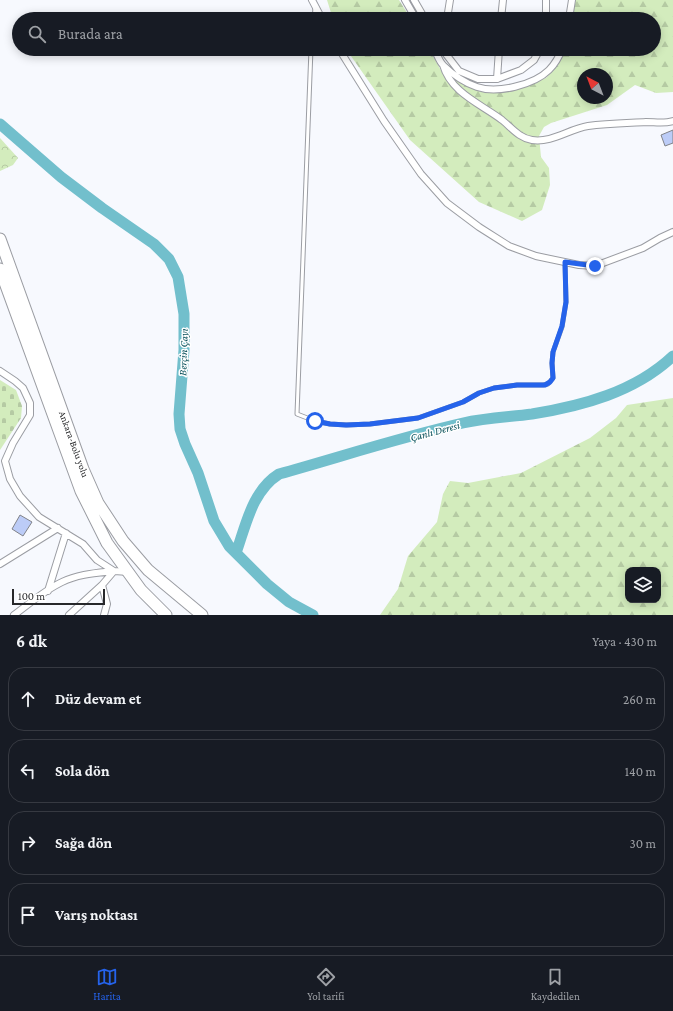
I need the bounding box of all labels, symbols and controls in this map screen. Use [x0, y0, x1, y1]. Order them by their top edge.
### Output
search box [12, 12, 661, 56]
icon: search [26, 23, 48, 45]
text: Burada ara [58, 26, 123, 42]
north arrow [577, 68, 613, 104]
route end [586, 257, 604, 275]
water label: Berçin Çayı [176, 328, 191, 376]
street label: Ankara-Bolu yolu [57, 409, 91, 479]
route start [306, 412, 324, 430]
water label: Çanlı Deresi [409, 419, 461, 444]
map controls [625, 567, 661, 603]
button: layers [625, 567, 661, 603]
scale bar [12, 587, 105, 606]
text: 100 m [18, 590, 45, 602]
text: 6 dk [16, 632, 47, 651]
text: Yaya · 430 m [592, 634, 657, 649]
icon: ahead [17, 688, 39, 710]
text: Düz devam et [55, 691, 141, 707]
text: 260 m [623, 692, 656, 707]
icon: left [17, 760, 39, 782]
text: Sola dön [55, 763, 110, 779]
text: 140 m [625, 764, 656, 779]
icon: right [17, 832, 39, 854]
text: Sağa dön [55, 835, 112, 851]
text: 30 m [630, 836, 656, 851]
icon: arrive [17, 904, 39, 926]
text: Varış noktası [55, 907, 138, 923]
tab: Harita [93, 966, 121, 1002]
tab: Yol tarifi [307, 966, 344, 1002]
tab: Kaydedilen [531, 966, 580, 1002]

